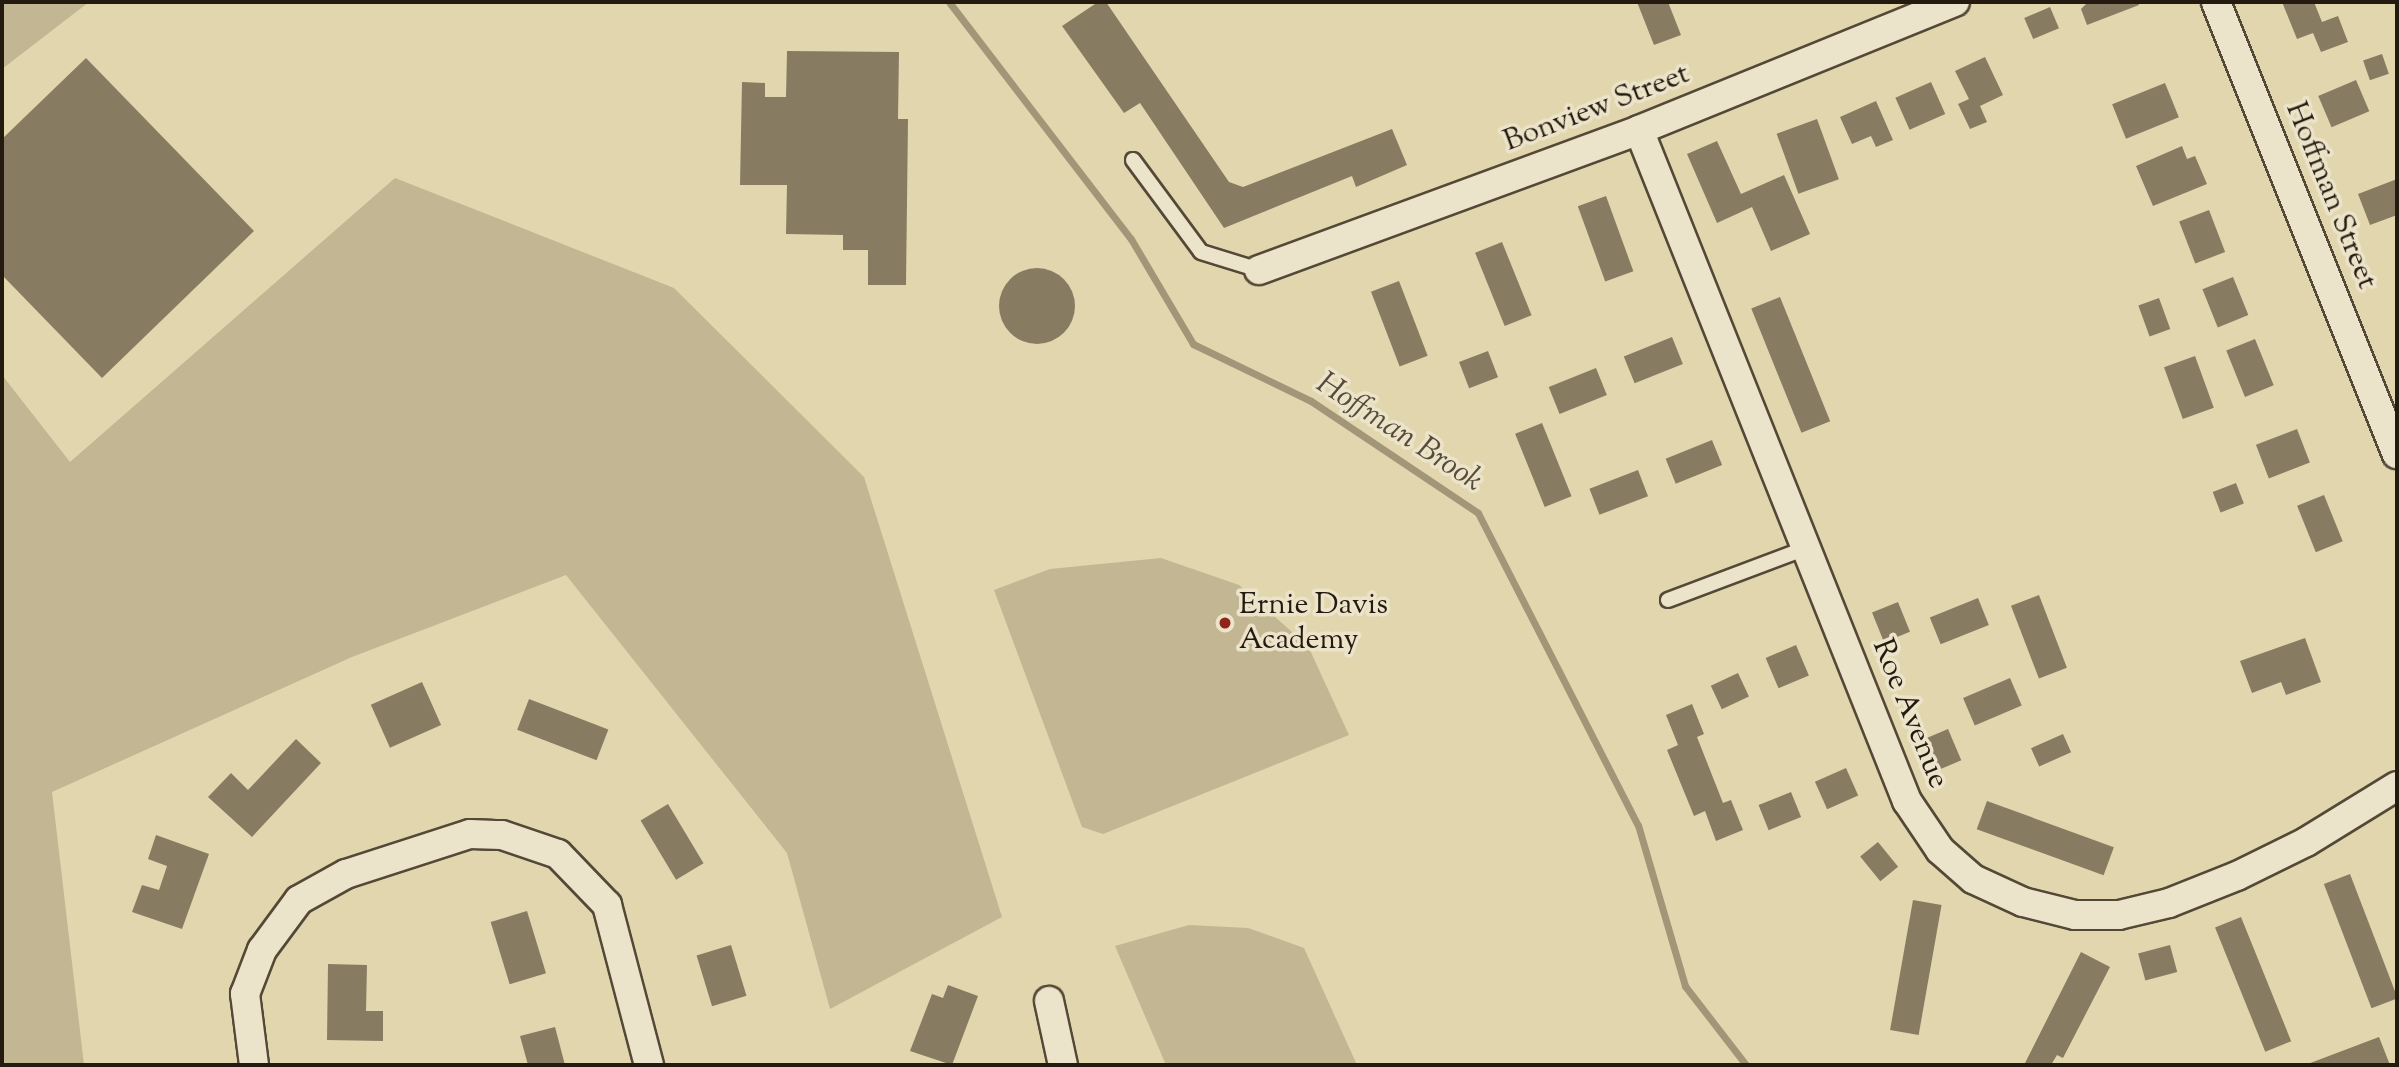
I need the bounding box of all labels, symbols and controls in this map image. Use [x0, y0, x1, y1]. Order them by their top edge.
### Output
street label: Bonview Street [1499, 57, 1695, 161]
street label: Hoffman Street [2276, 97, 2384, 295]
water label: Hoffman Brook [1308, 365, 1490, 501]
place label: Ernie Davis Academy [1239, 588, 1388, 658]
marker: Ernie Davis Academy [1217, 615, 1233, 631]
street label: Roe Avenue [1863, 634, 1955, 794]

